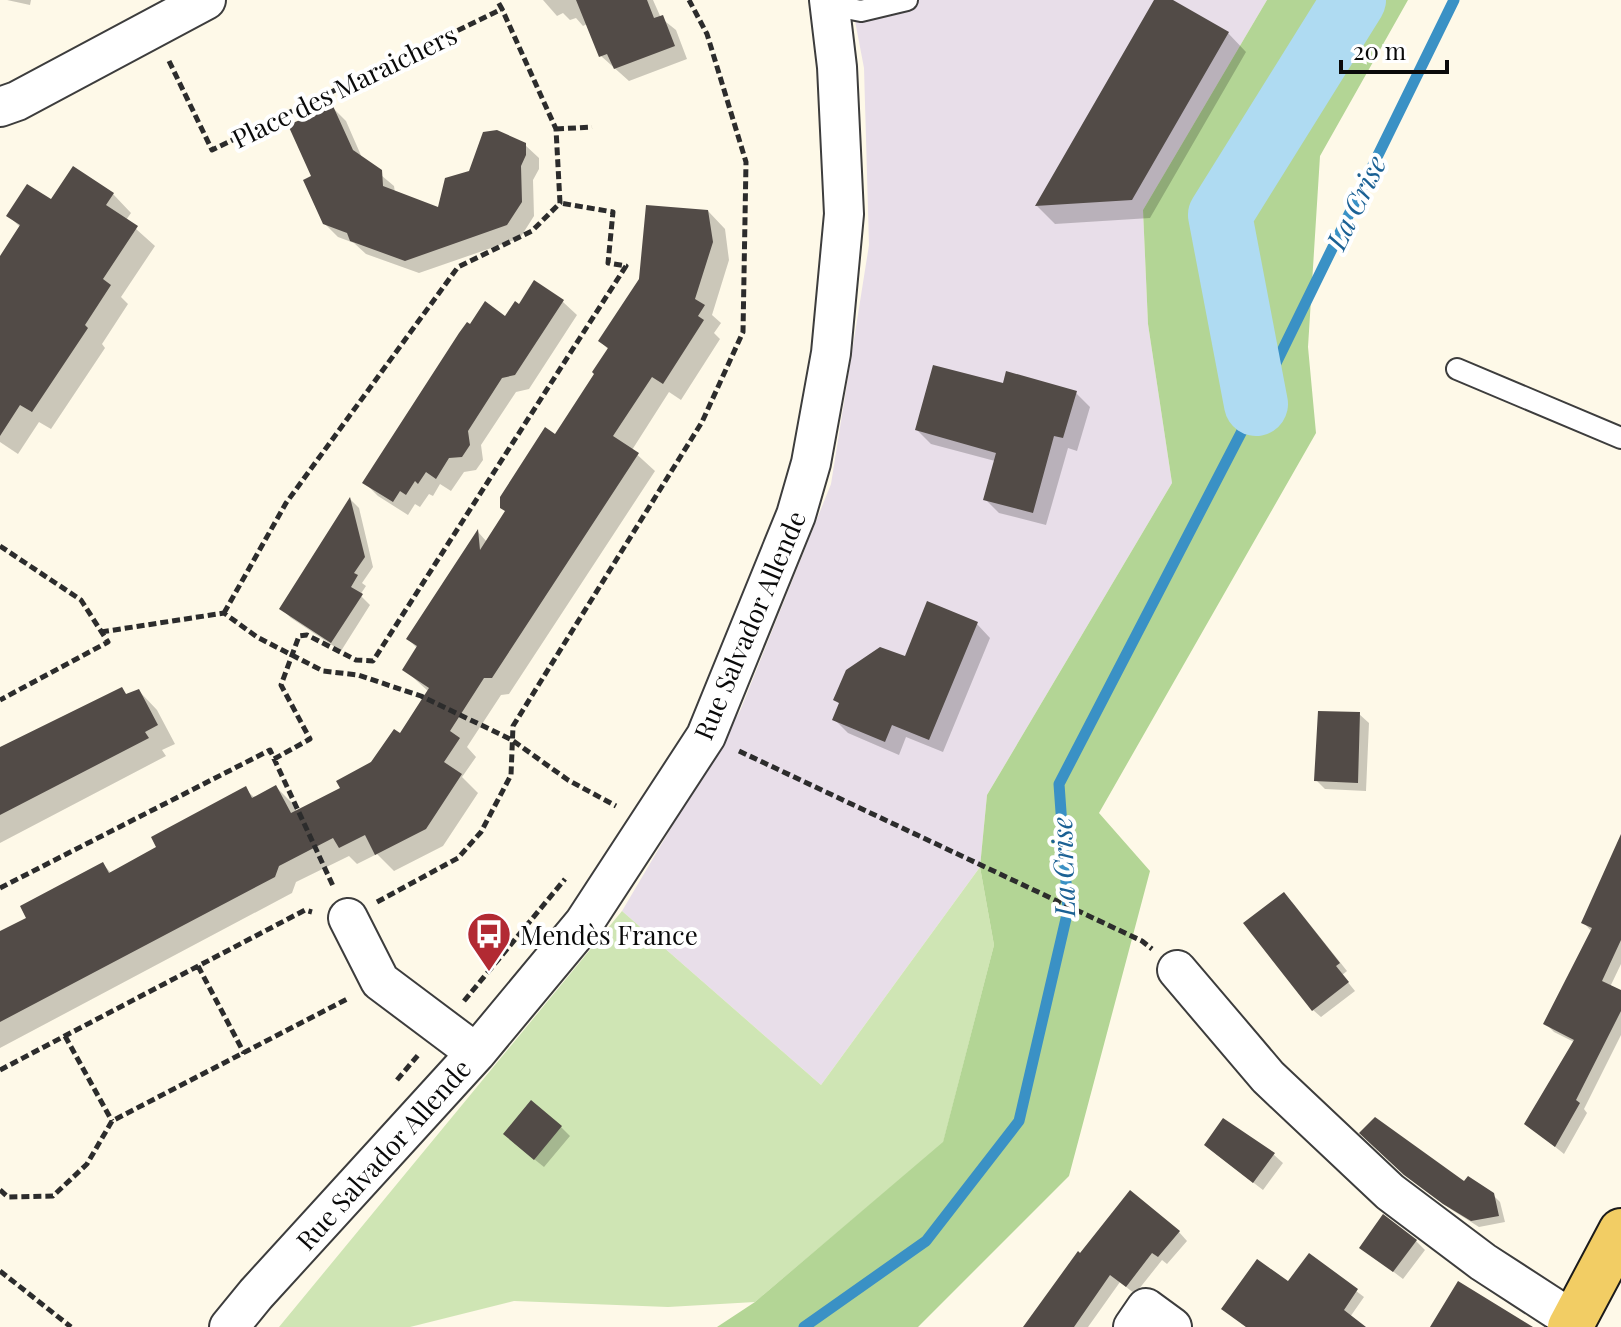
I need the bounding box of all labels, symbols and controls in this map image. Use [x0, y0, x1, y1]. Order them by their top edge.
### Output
street label: Place des Maraichers [226, 16, 462, 156]
scale bar [1341, 24, 1447, 74]
text: 20 m [1353, 34, 1406, 66]
water label: La Crise [1316, 149, 1394, 256]
street label: Rue Salvador Allende [685, 505, 813, 745]
water label: La Crise [1042, 816, 1082, 919]
bus stop icon: Mendès France [465, 910, 513, 973]
place label: Mendès France [520, 917, 698, 952]
street label: Rue Salvador Allende [288, 1051, 478, 1257]

